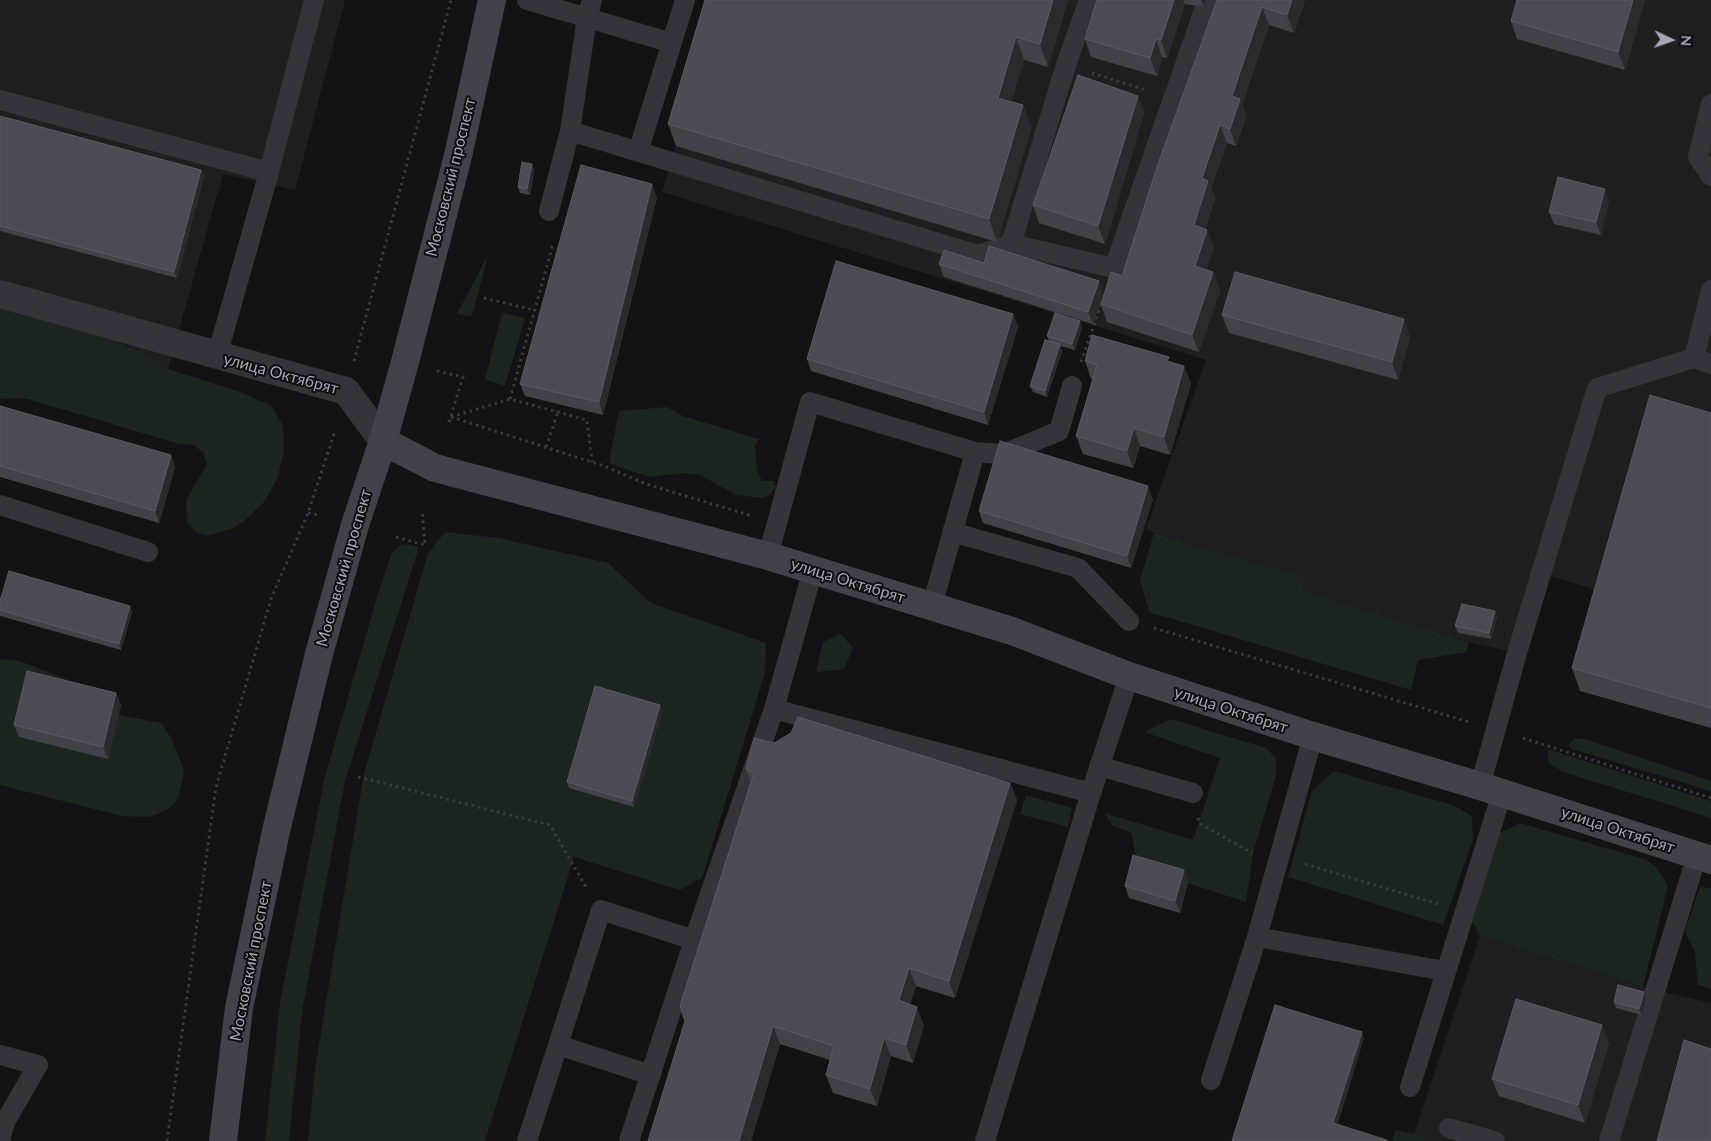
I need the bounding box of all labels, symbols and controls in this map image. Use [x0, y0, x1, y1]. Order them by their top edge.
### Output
north arrow [1646, 15, 1696, 65]
text: N [1678, 35, 1695, 47]
street label: Московский проспект [422, 95, 480, 259]
street label: улица Октябрят [221, 349, 341, 399]
street label: Московский проспект [312, 487, 376, 649]
street label: улица Октябрят [788, 554, 908, 608]
street label: улица Октябрят [1172, 683, 1290, 737]
street label: улица Октябрят [1559, 803, 1677, 857]
street label: Московский проспект [226, 879, 276, 1043]

